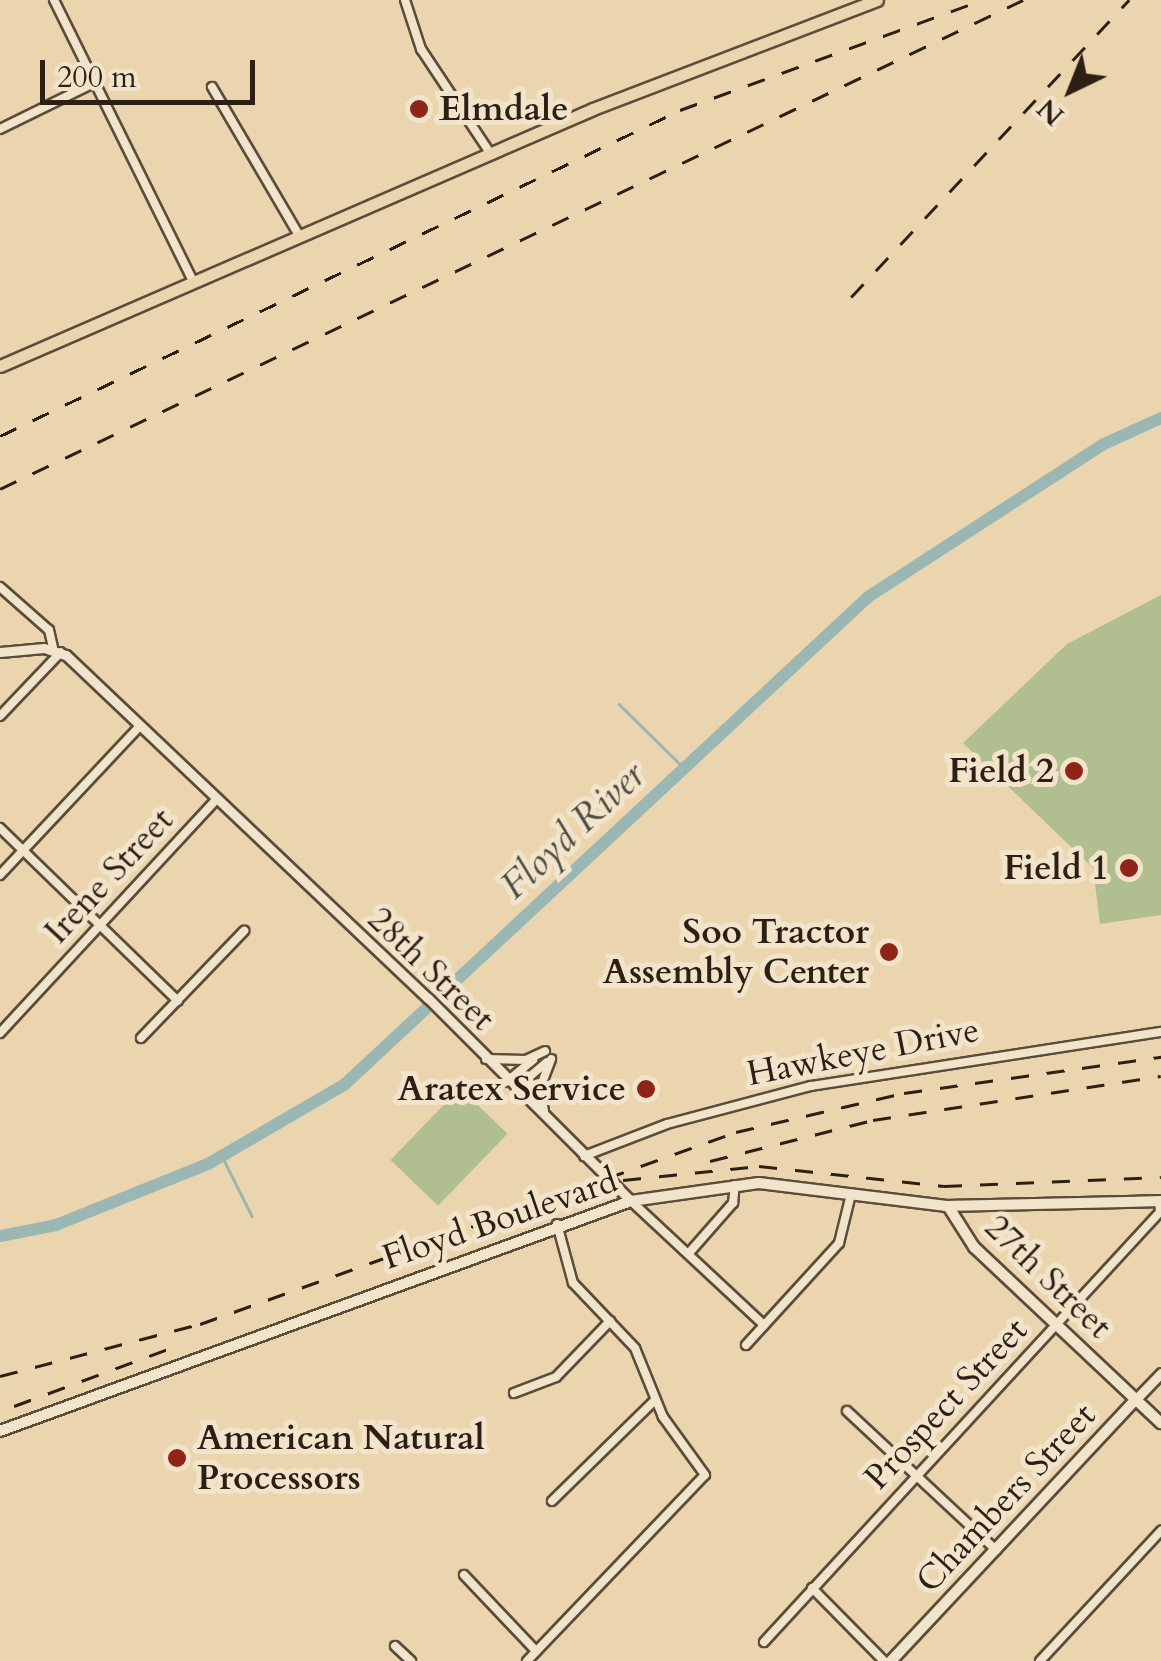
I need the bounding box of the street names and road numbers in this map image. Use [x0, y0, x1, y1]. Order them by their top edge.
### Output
street label: Irene Street [36, 800, 182, 952]
street label: 28th Street [359, 898, 503, 1040]
street label: Hawkeye Drive [743, 1009, 983, 1095]
street label: Floyd Boulevard [377, 1159, 623, 1279]
street label: 27th Street [976, 1206, 1120, 1348]
street label: Prospect Street [856, 1310, 1036, 1498]
street label: Chambers Street [908, 1395, 1104, 1601]

